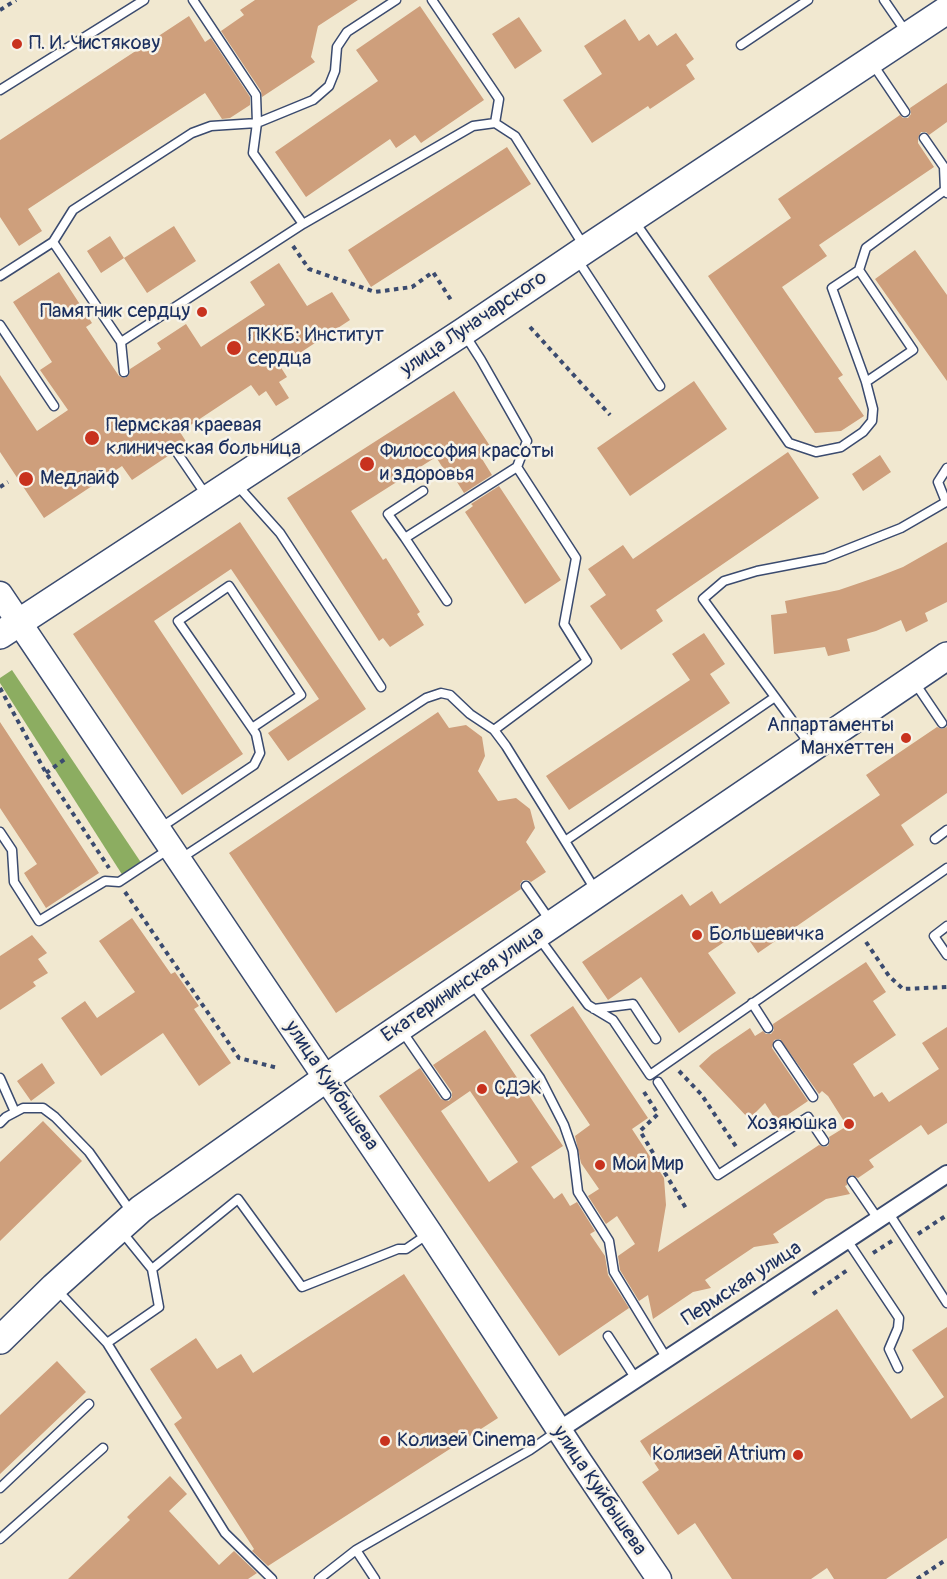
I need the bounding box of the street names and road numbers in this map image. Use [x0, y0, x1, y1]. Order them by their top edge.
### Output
street label: улица Луначарского [396, 266, 552, 382]
street label: Екатерининская улица [377, 922, 549, 1048]
street label: улица Куйбышева [279, 1017, 383, 1155]
street label: Пермская улица [678, 1236, 806, 1332]
street label: улица Куйбышева [547, 1422, 651, 1560]

